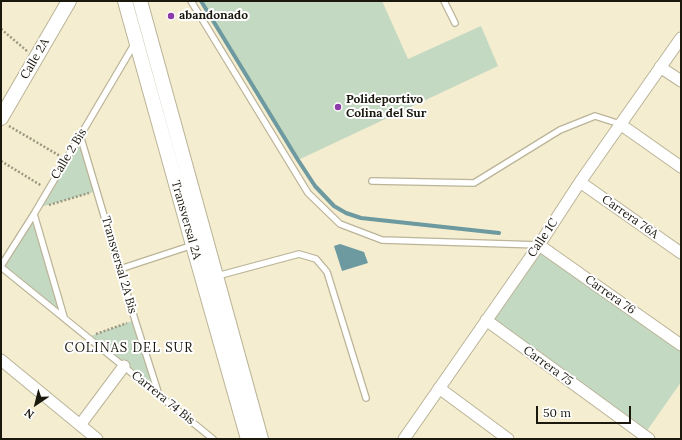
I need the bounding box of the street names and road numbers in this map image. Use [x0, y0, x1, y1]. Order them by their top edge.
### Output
street label: Calle 2A [18, 36, 52, 82]
street label: Calle 2 Bis [48, 126, 90, 182]
street label: Transversal 2A [168, 179, 204, 261]
street label: Carrera 76A [599, 192, 661, 242]
street label: Transversal 2A Bis [98, 215, 140, 315]
street label: Calle 1C [525, 216, 561, 260]
street label: Carrera 76 [582, 272, 638, 318]
street label: Carrera 75 [520, 343, 576, 389]
street label: Carrera 74 Bis [128, 368, 198, 428]

